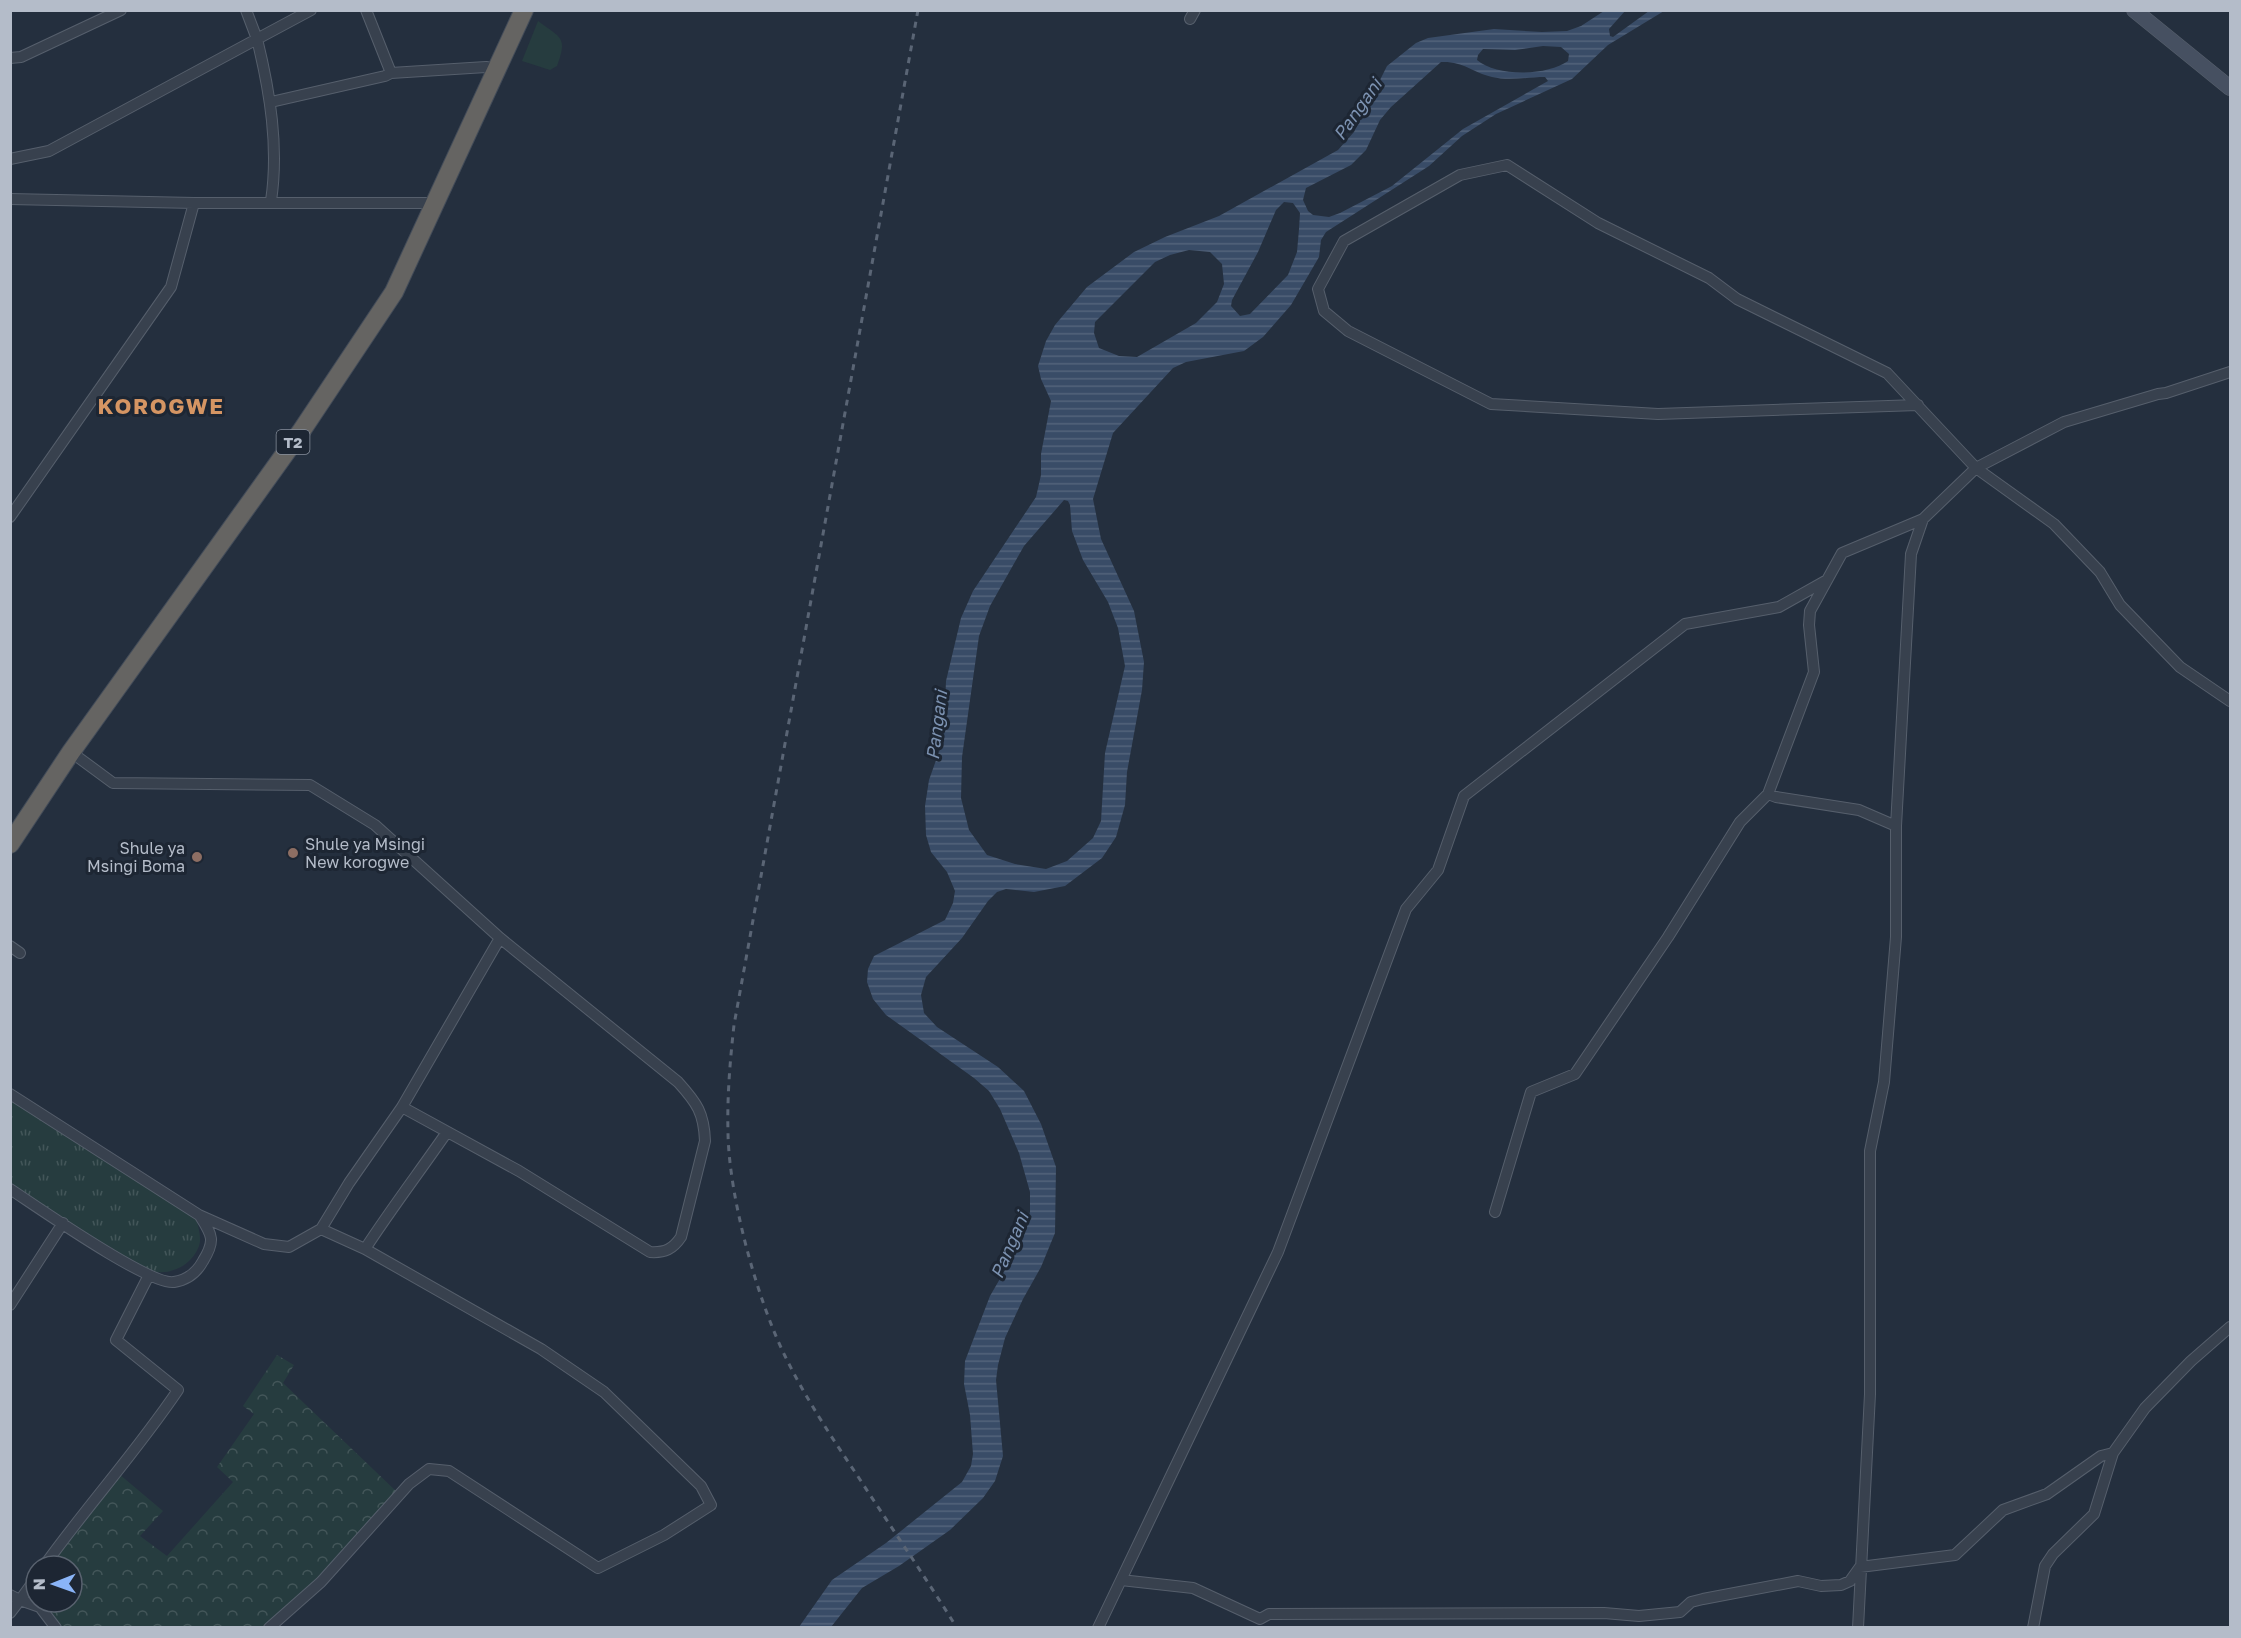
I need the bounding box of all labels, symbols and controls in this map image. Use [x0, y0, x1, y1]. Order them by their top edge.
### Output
water label: Pangani [1328, 72, 1387, 144]
district label: KOROGWE [98, 392, 224, 419]
road number: T2 [276, 430, 310, 454]
water label: Pangani [921, 687, 951, 761]
place label: Shule ya Msingi New korogwe [305, 834, 425, 872]
place label: Shule ya Msingi Boma [87, 838, 185, 876]
marker: Shule ya Msingi New korogwe [286, 846, 300, 860]
marker: Shule ya Msingi Boma [190, 850, 204, 864]
water label: Pangani [985, 1206, 1034, 1282]
north arrow [24, 1554, 84, 1614]
text: N [29, 1578, 49, 1591]

